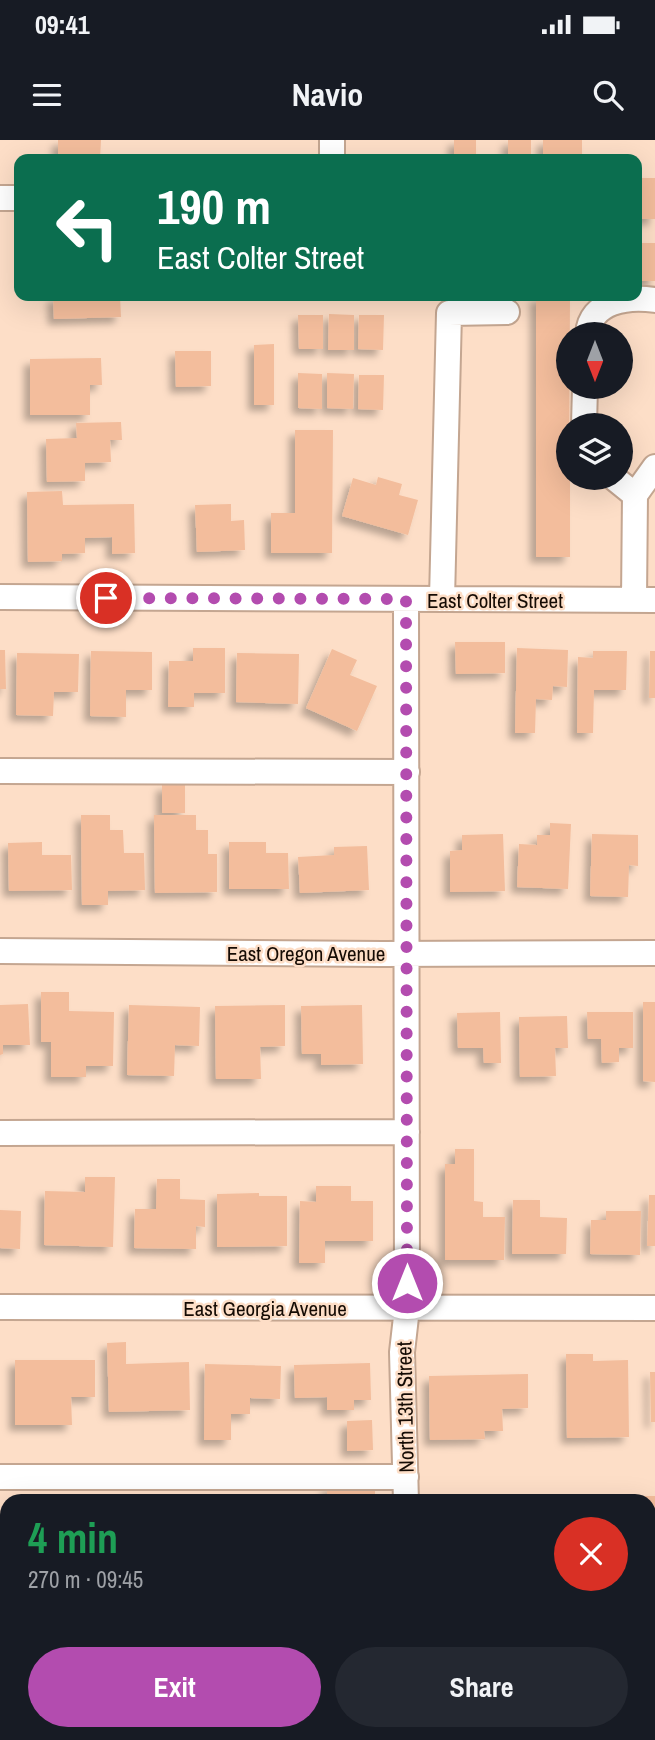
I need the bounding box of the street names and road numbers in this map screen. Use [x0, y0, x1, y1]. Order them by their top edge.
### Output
street label: East Colter Street [427, 586, 563, 615]
street label: East Oregon Avenue [227, 939, 385, 968]
street label: East Georgia Avenue [183, 1294, 347, 1323]
street label: North 13th Street [389, 1341, 421, 1473]

